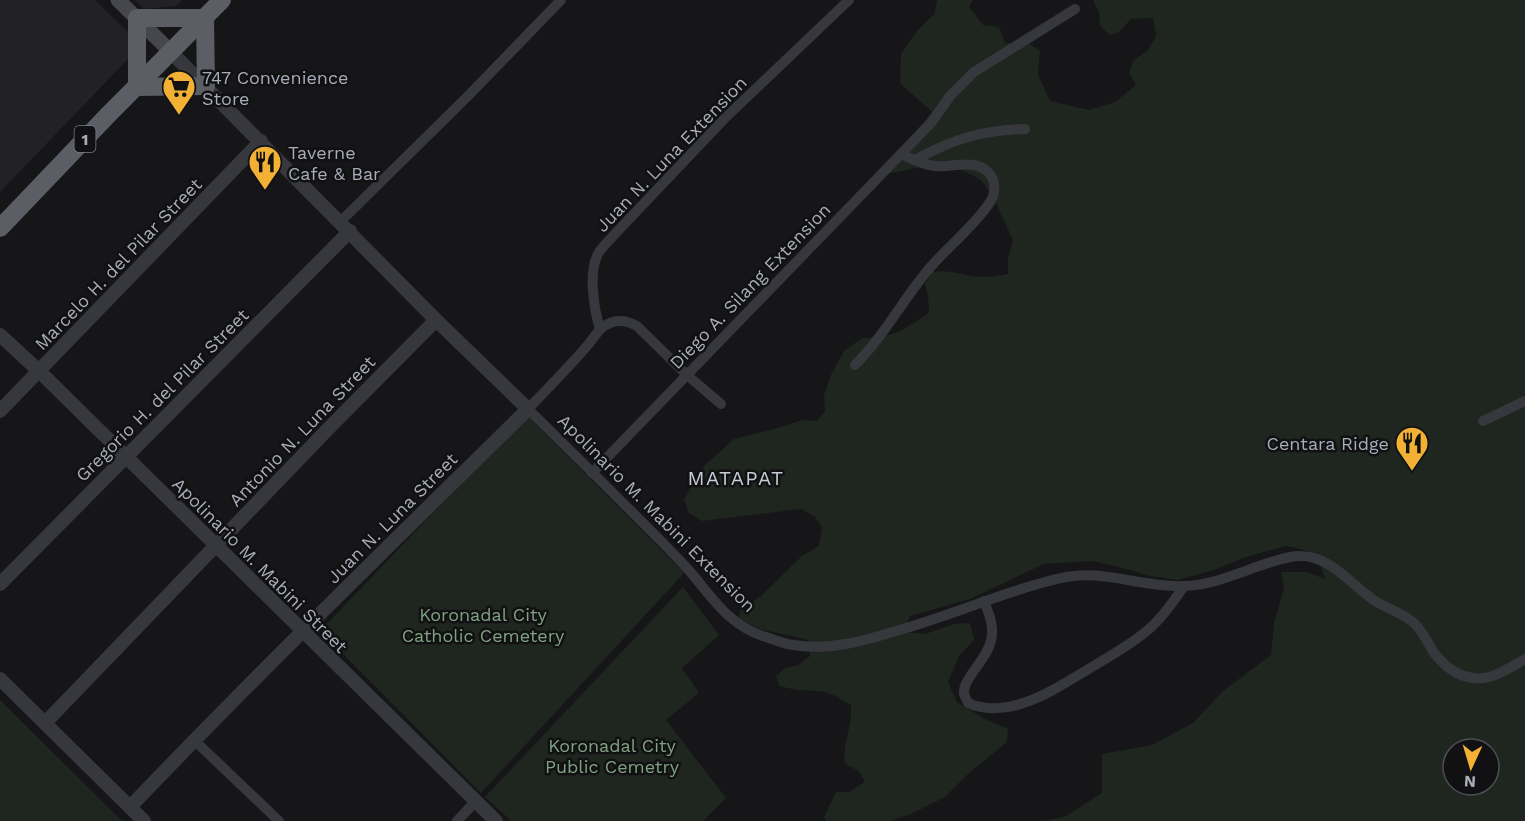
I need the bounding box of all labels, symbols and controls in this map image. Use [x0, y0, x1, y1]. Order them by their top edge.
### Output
place label: 747 Convenience Store [202, 67, 348, 109]
supermarket icon: 747 Convenience Store [161, 69, 197, 116]
street label: Juan N. Luna Extension [591, 72, 751, 236]
road number: 1 [74, 126, 96, 152]
place label: Taverne Cafe & Bar [288, 142, 380, 184]
restaurant icon: Taverne Cafe & Bar [247, 144, 283, 191]
street label: Marcelo H. del Pilar Street [30, 173, 206, 354]
street label: Diego A. Silang Extension [665, 199, 835, 373]
street label: Gregorio H. del Pilar Street [71, 304, 253, 486]
street label: Antonio N. Luna Street [225, 351, 380, 511]
street label: Apolinario M. Mabini Extension [554, 410, 760, 616]
restaurant icon: Centara Ridge [1394, 425, 1430, 472]
place label: Centara Ridge [1267, 433, 1389, 454]
street label: Juan N. Luna Street [322, 448, 462, 588]
district label: MATAPAT [687, 466, 785, 490]
street label: Apolinario M. Mabini Street [168, 473, 352, 657]
park label: Koronadal City Catholic Cemetery [402, 604, 565, 646]
park label: Koronadal City Public Cemetry [545, 735, 680, 777]
north arrow [1441, 737, 1501, 797]
text: N [1463, 772, 1477, 791]

